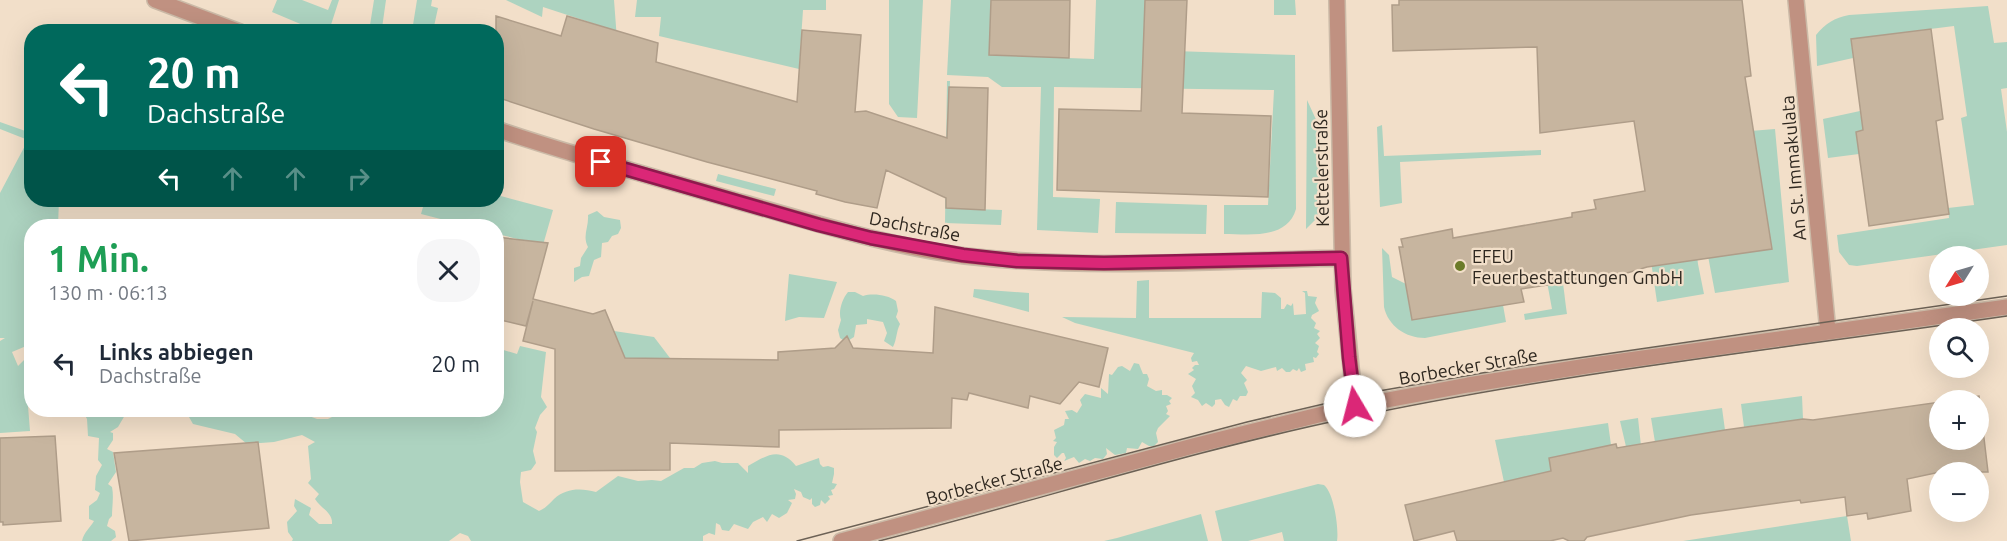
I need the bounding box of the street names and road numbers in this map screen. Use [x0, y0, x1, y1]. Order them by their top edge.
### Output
street label: An St. Immakulata [1777, 94, 1809, 242]
street label: Kettelerstraße [1310, 109, 1332, 227]
street label: Dachstraße [868, 207, 962, 245]
street label: Borbecker Straße [1397, 344, 1539, 388]
street label: Borbecker Straße [923, 452, 1065, 508]

